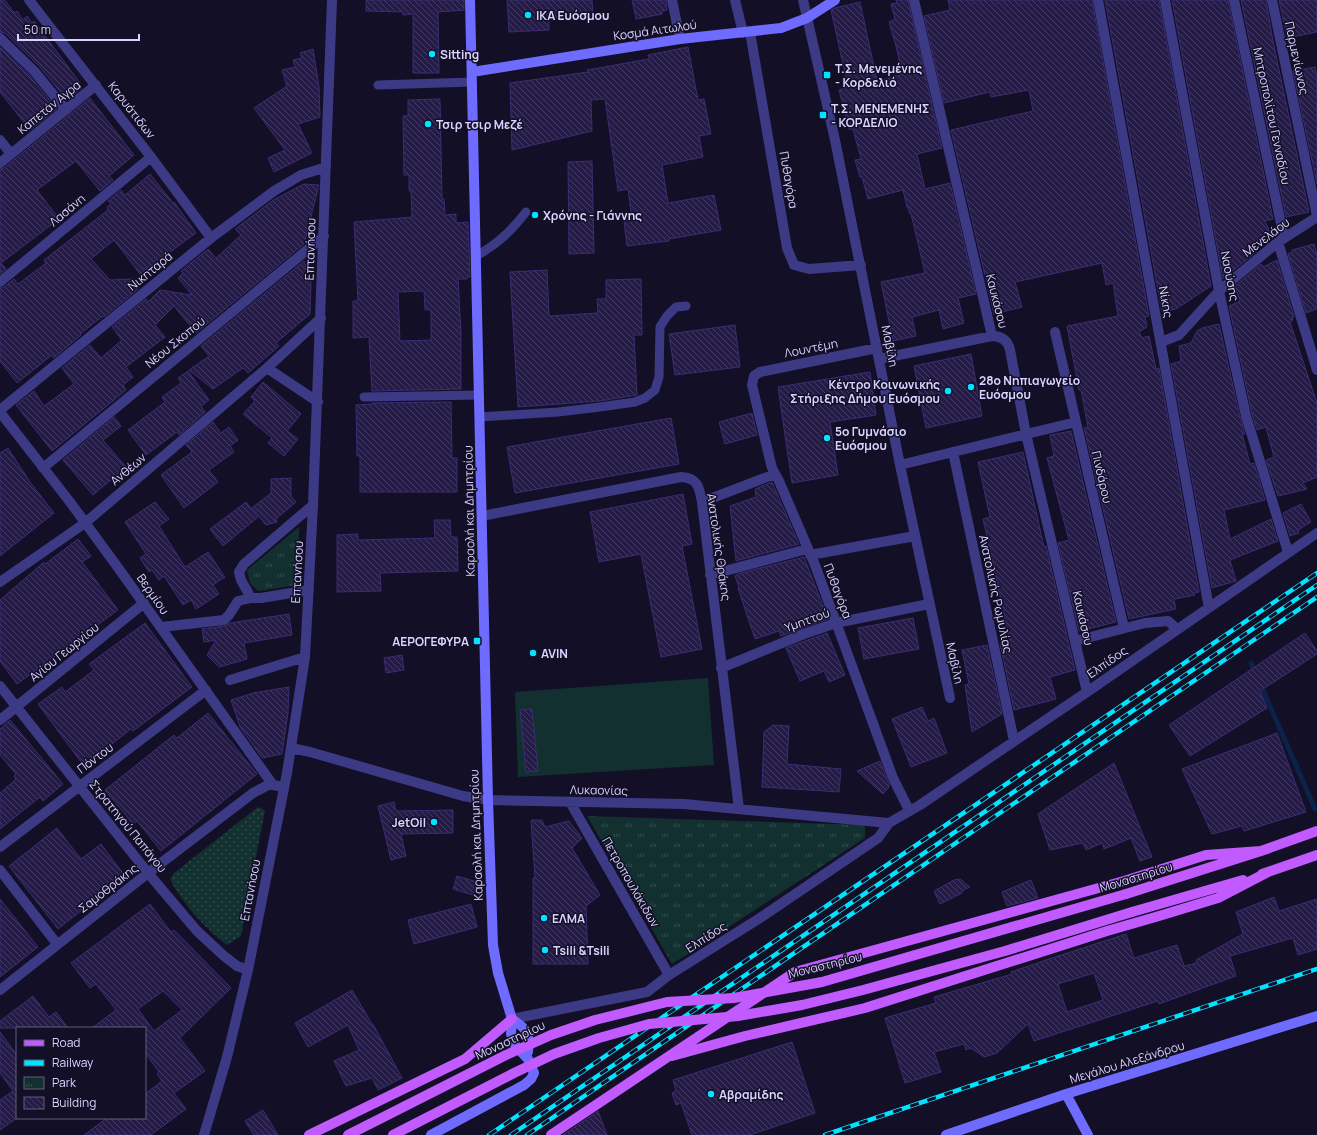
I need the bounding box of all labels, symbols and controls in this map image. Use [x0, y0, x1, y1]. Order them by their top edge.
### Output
place label: ΙΚΑ Ευόσμου [536, 7, 609, 24]
marker: ΙΚΑ Ευόσμου [523, 10, 533, 20]
scale bar [18, 16, 139, 42]
street label: Κοσμά Αιτωλού [612, 16, 698, 44]
street label: Παρμενίωνος [1281, 20, 1313, 97]
text: 50 m [24, 21, 51, 38]
place label: Sitting [440, 46, 479, 63]
street label: Μητροπολίτου Γενναδίου [1249, 46, 1295, 186]
marker: Sitting [427, 49, 437, 59]
place label: Τ.Σ. Μενεμένης - Κορδελιό [835, 60, 922, 91]
marker: Τ.Σ. Μενεμένης - Κορδελιό [822, 70, 832, 80]
street label: Καπετάν Αγρα [14, 76, 84, 138]
street label: Καρυάτιδων [104, 78, 160, 142]
place label: Τ.Σ. ΜΕΝΕΜΕΝΗΣ - ΚΟΡΔΕΛΙΟ [831, 100, 929, 131]
marker: Τ.Σ. ΜΕΝΕΜΕΝΗΣ - ΚΟΡΔΕΛΙΟ [818, 110, 828, 120]
place label: Τσιρ τσιρ Μεζέ [436, 116, 523, 133]
marker: Τσιρ τσιρ Μεζέ [423, 119, 433, 129]
street label: Πυθαγόρα [776, 150, 802, 210]
street label: Λασάνη [45, 190, 89, 230]
place label: Χρόνης - Γιάννης [543, 207, 642, 224]
marker: Χρόνης - Γιάννης [530, 210, 540, 220]
street label: Μενελάου [1239, 214, 1293, 260]
street label: Επτανήσου [300, 217, 320, 281]
street label: Νικηταρά [124, 248, 176, 294]
street label: Ναούσης [1217, 250, 1243, 303]
street label: Καυκάσου [982, 272, 1012, 330]
street label: Νίκης [1155, 285, 1177, 320]
street label: Νέου Σκοπού [141, 312, 209, 372]
street label: Μαβίλη [878, 324, 902, 368]
street label: Λουντέμη [783, 334, 839, 362]
place label: 28ο Νηπιαγωγείο Ευόσμου [979, 372, 1080, 403]
place label: Κέντρο Κοινωνικής Στήριξης Δήμου Ευόσμου [790, 376, 940, 407]
marker: 28ο Νηπιαγωγείο Ευόσμου [966, 382, 976, 392]
marker: Κέντρο Κοινωνικής Στήριξης Δήμου Ευόσμου [943, 386, 953, 396]
place label: 5ο Γυμνάσιο Ευόσμου [835, 423, 906, 454]
marker: 5ο Γυμνάσιο Ευόσμου [822, 433, 832, 443]
street label: Καραολή και Δημητρίου [459, 445, 479, 577]
street label: Ανθέων [106, 449, 150, 489]
street label: Πινδάρου [1088, 449, 1116, 505]
street label: Ανατολικής Θράκης [703, 492, 735, 602]
street label: Ανατολικής Ρωμυλίας [975, 533, 1017, 655]
street label: Επτανήσου [287, 540, 307, 604]
street label: Πυθαγόρα [820, 561, 856, 621]
street label: Βερμίου [133, 570, 173, 618]
street label: Καυκάσου [1068, 589, 1098, 647]
street label: Υμηττού [782, 604, 832, 636]
street label: Αγίου Γεωργίου [25, 619, 103, 685]
place label: ΑΕΡΟΓΕΦΥΡΑ [392, 633, 469, 650]
marker: ΑΕΡΟΓΕΦΥΡΑ [472, 636, 482, 646]
street label: Μαβίλη [942, 641, 968, 685]
street label: Ελπίδος [1083, 642, 1131, 682]
place label: AVIN [541, 645, 568, 662]
marker: AVIN [528, 648, 538, 658]
street label: Πόντου [73, 739, 117, 777]
street label: Καραολή και Δημητρίου [465, 769, 487, 901]
street label: Στρατηγού Παπάγου [85, 776, 171, 876]
street label: Λυκαονίας [570, 781, 629, 799]
place label: JetOil [392, 814, 426, 831]
marker: JetOil [429, 817, 439, 827]
street label: Πετροπουλάκιδων [598, 834, 664, 930]
street label: Επτανήσου [236, 858, 264, 922]
street label: Μοναστηρίου [1097, 858, 1175, 896]
street label: Σαμοθράκης [75, 859, 142, 917]
place label: ΕΛΜΑ [552, 910, 585, 927]
marker: ΕΛΜΑ [539, 913, 549, 923]
street label: Ελπίδος [682, 917, 730, 957]
place label: Tsili &Tsili [553, 942, 610, 959]
marker: Tsili &Tsili [540, 945, 550, 955]
street label: Μοναστηρίου [786, 948, 864, 982]
street label: Μοναστηρίου [472, 1016, 548, 1064]
legend [16, 1027, 146, 1119]
text: Road [52, 1034, 80, 1051]
street label: Μεγάλου Αλεξάνδρου [1067, 1036, 1187, 1088]
text: Railway [52, 1054, 94, 1071]
text: Park [52, 1074, 77, 1091]
place label: Αβραμίδης [719, 1086, 783, 1103]
marker: Αβραμίδης [706, 1089, 716, 1099]
text: Building [52, 1094, 96, 1111]

